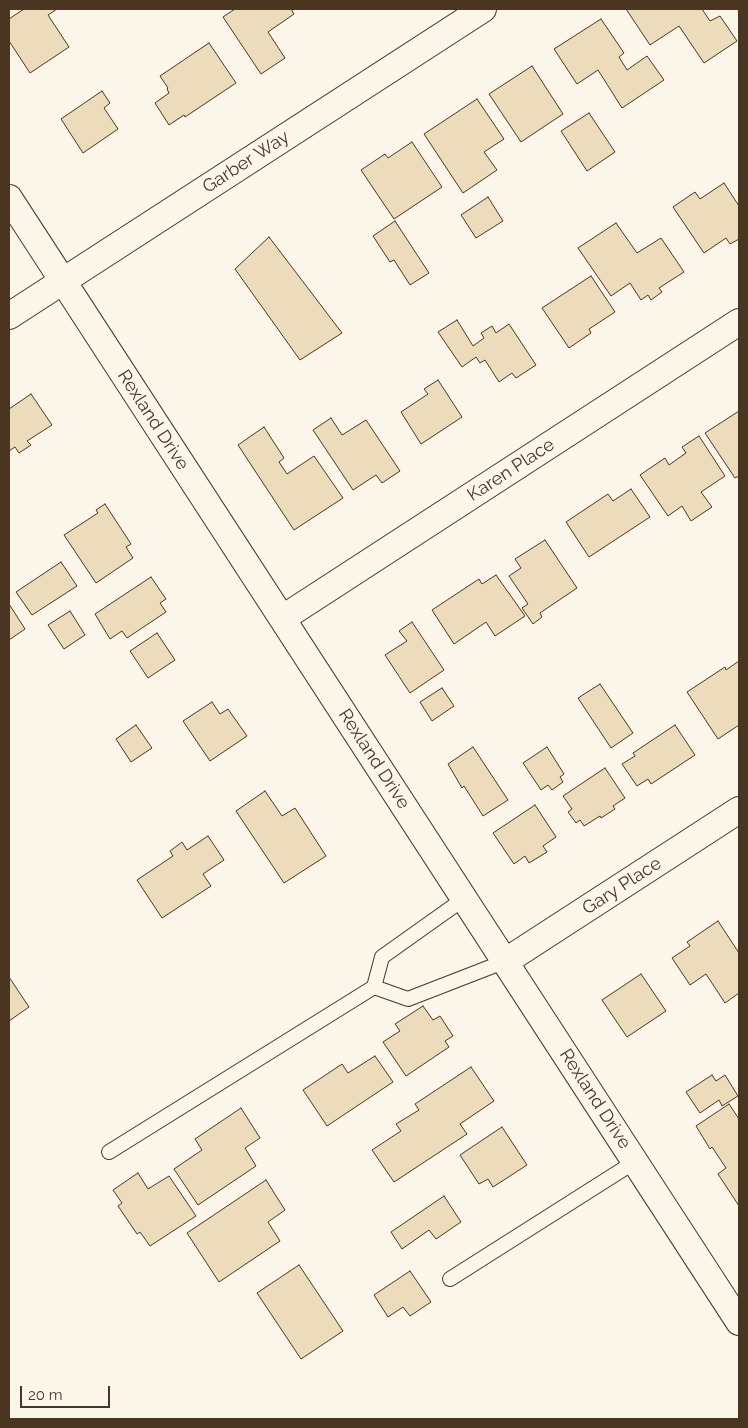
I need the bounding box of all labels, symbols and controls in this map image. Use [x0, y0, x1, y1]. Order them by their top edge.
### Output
street label: Garber Way [199, 126, 293, 198]
street label: Rexland Drive [113, 366, 193, 474]
street label: Karen Place [463, 434, 559, 506]
street label: Rexland Drive [334, 705, 414, 813]
street label: Gary Place [579, 853, 665, 919]
street label: Rexland Drive [555, 1045, 635, 1153]
scale bar [22, 1376, 112, 1408]
text: 20 m [28, 1386, 63, 1404]

